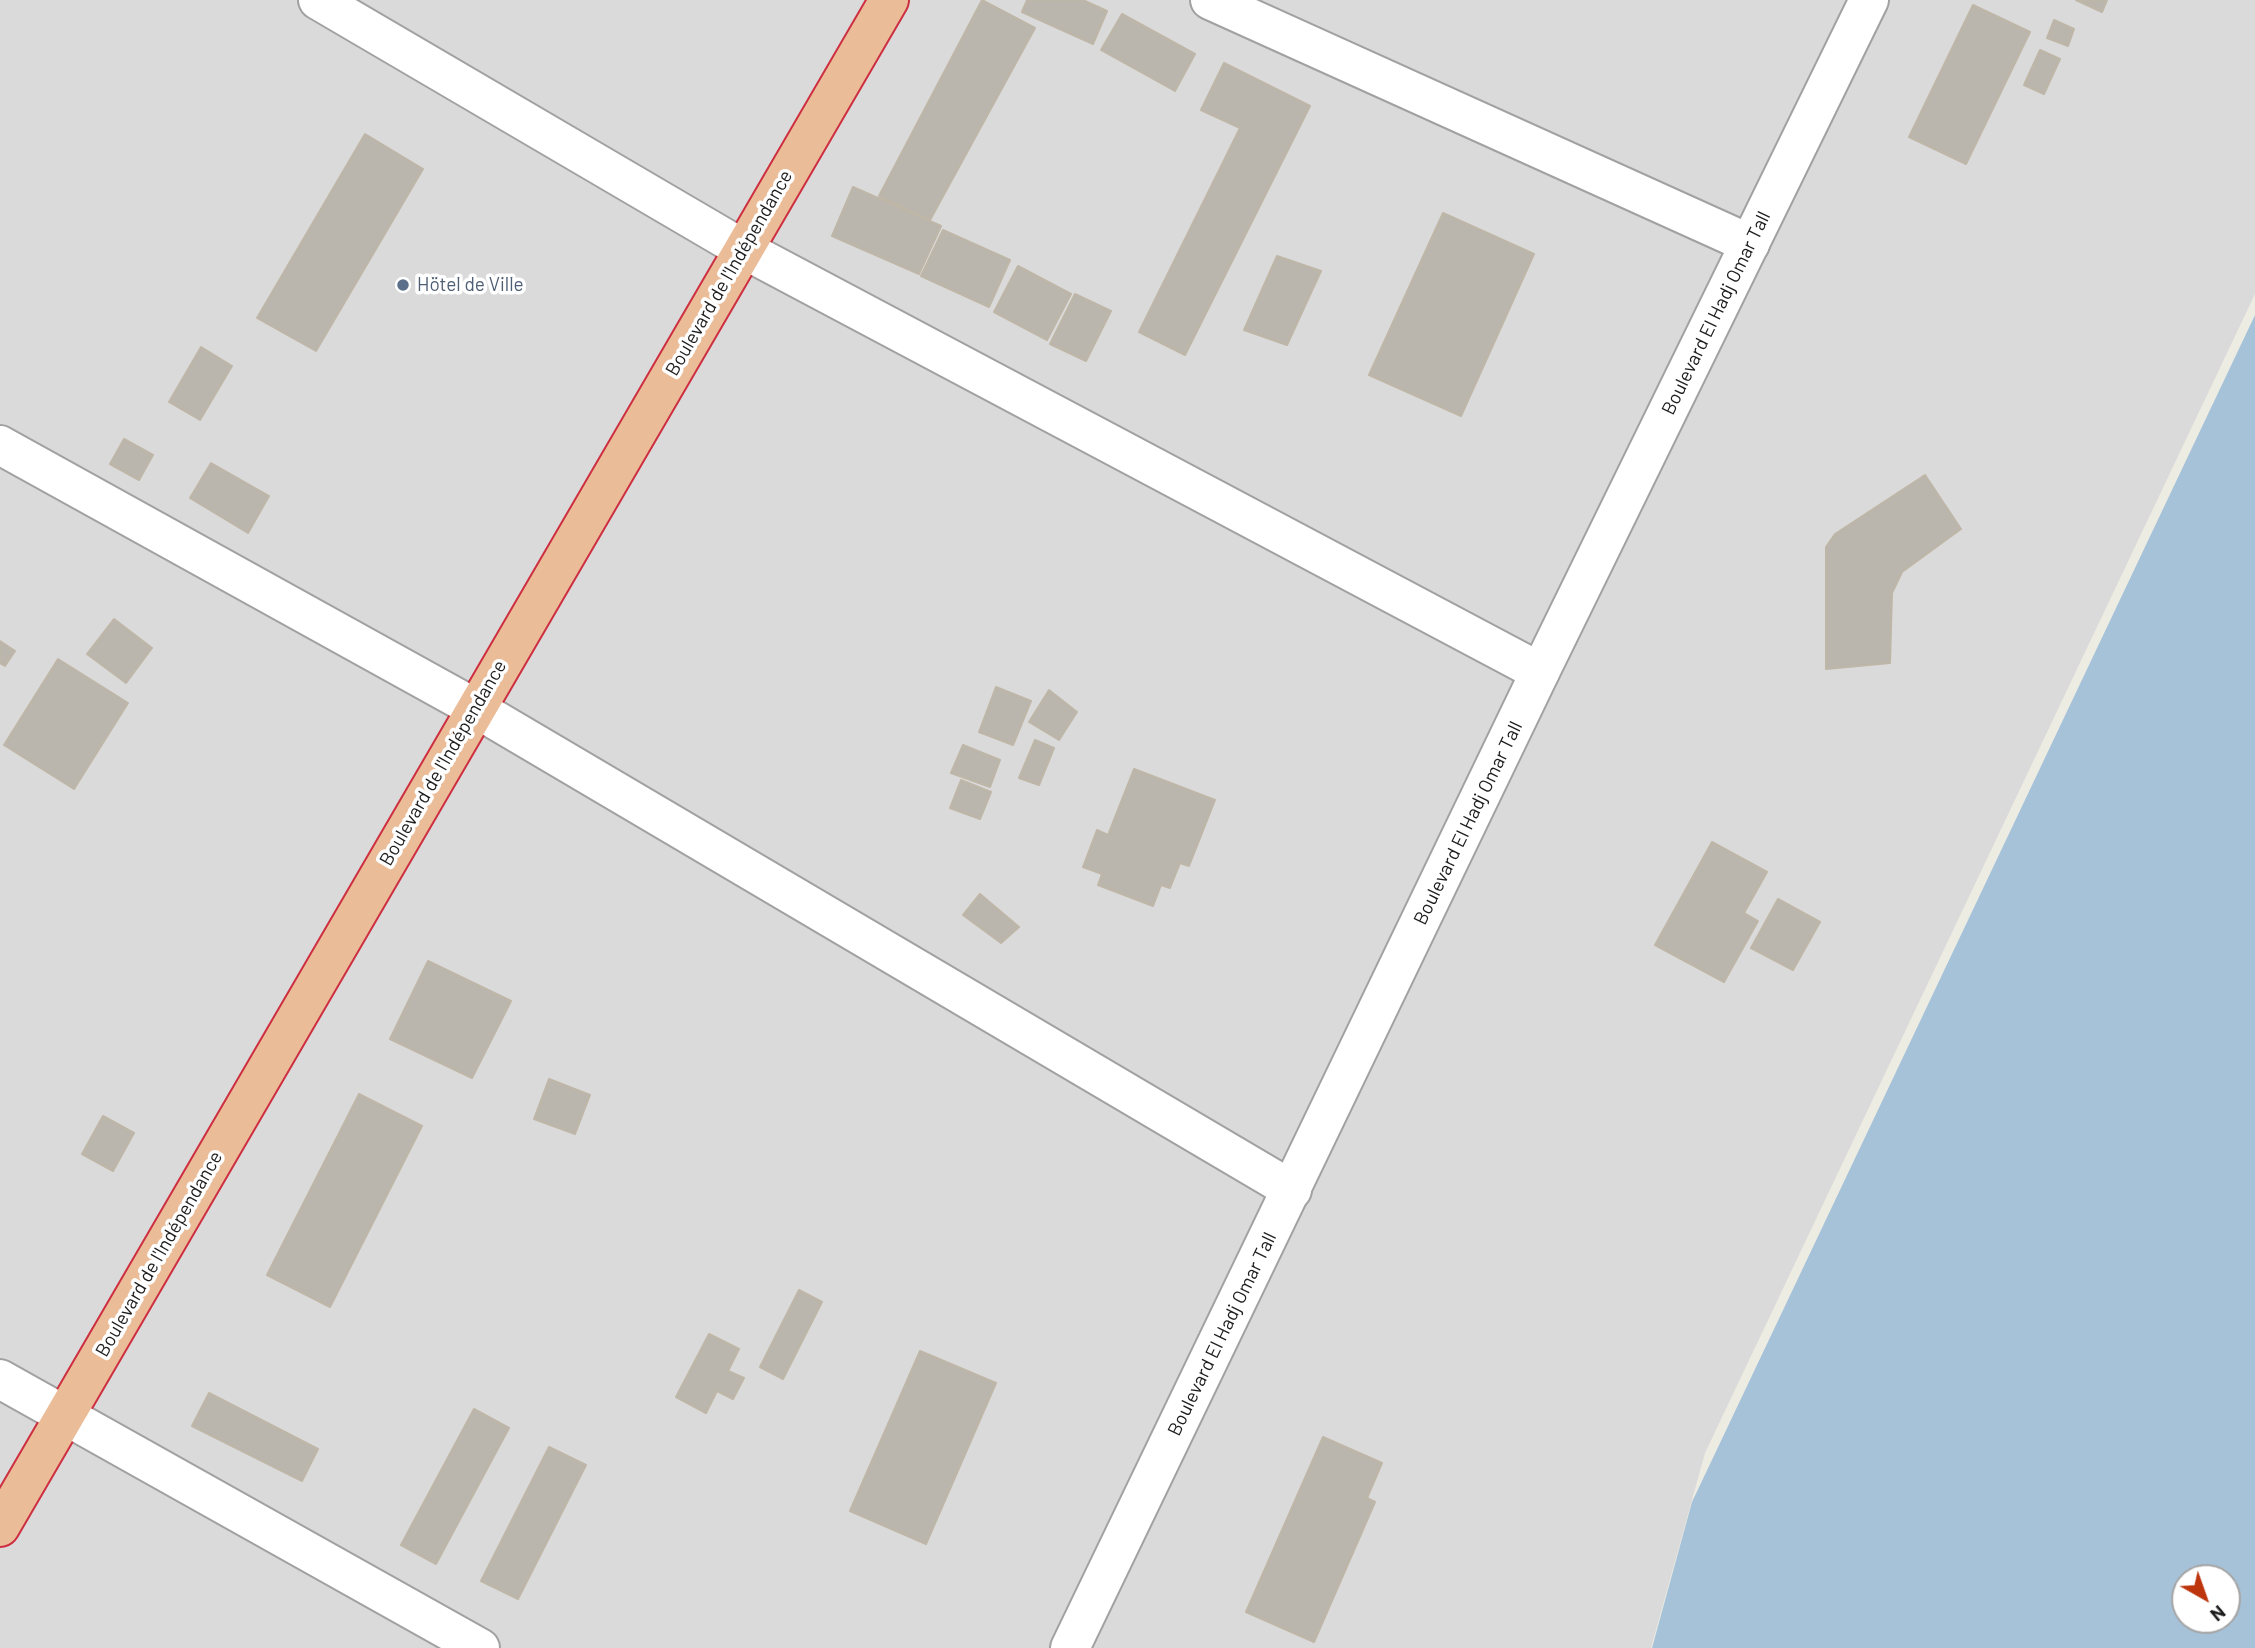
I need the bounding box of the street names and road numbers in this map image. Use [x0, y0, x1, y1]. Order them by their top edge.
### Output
street label: Boulevard de l'Indépendance [661, 166, 797, 380]
street label: Boulevard El Hadj Omar Tall [1657, 207, 1775, 419]
street label: Boulevard de l'Indépendance [375, 656, 511, 870]
street label: Boulevard El Hadj Omar Tall [1409, 717, 1527, 929]
street label: Boulevard de l'Indépendance [91, 1147, 227, 1361]
street label: Boulevard El Hadj Omar Tall [1163, 1228, 1281, 1440]

